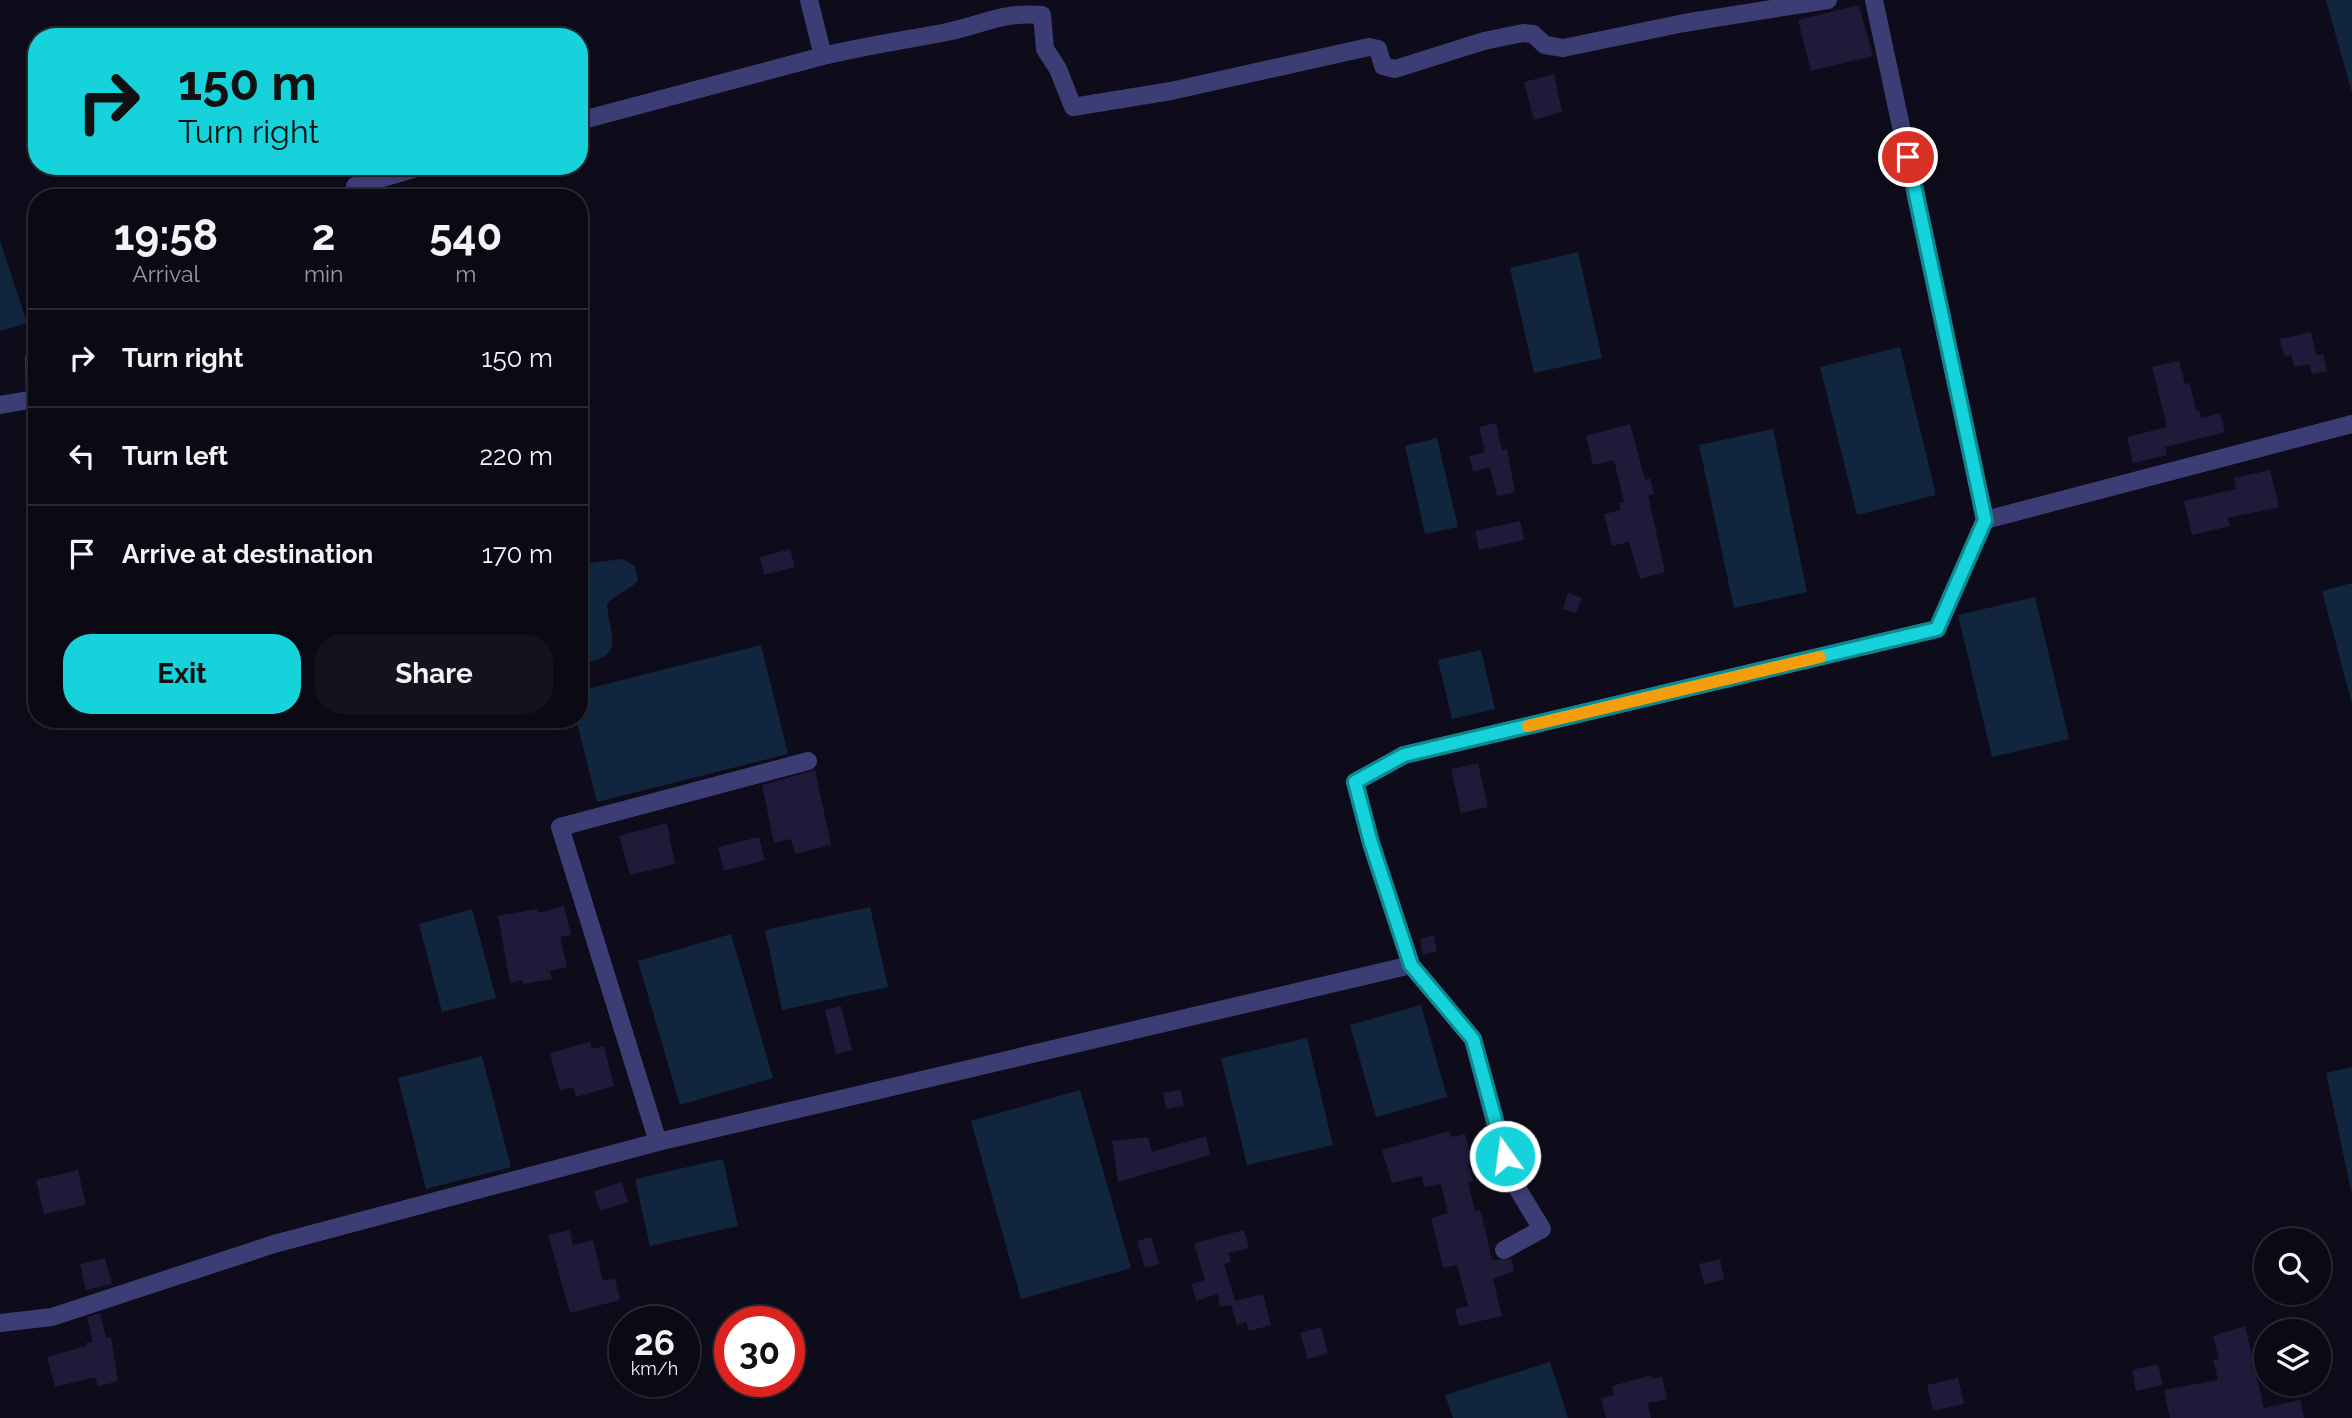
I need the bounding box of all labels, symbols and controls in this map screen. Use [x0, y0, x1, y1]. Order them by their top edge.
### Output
text: 150 m [178, 54, 317, 111]
icon: right [63, 56, 154, 147]
text: Turn right [178, 113, 319, 150]
pin [1878, 127, 1938, 187]
icon: arrive [1889, 138, 1927, 176]
text: 19:58 [114, 211, 218, 260]
text: 2 [312, 211, 336, 260]
text: 540 [429, 211, 502, 260]
text: Arrival [132, 260, 200, 287]
text: min [304, 260, 344, 287]
text: m [455, 260, 476, 287]
icon: right [63, 339, 101, 377]
text: Turn right [122, 343, 243, 373]
text: 150 m [481, 343, 553, 373]
icon: left [63, 437, 101, 475]
text: Turn left [122, 441, 228, 471]
text: 220 m [479, 441, 553, 471]
icon: arrive [63, 535, 101, 573]
text: Arrive at destination [122, 539, 373, 569]
text: 170 m [482, 539, 553, 569]
button: Exit [63, 634, 301, 714]
button: Share [315, 634, 553, 714]
position arrow [1468, 1119, 1542, 1193]
map controls [2254, 1228, 2331, 1396]
button: search [2254, 1228, 2331, 1305]
speed limit sign: 30 [714, 1306, 805, 1397]
button: layers [2254, 1319, 2331, 1396]
text: 26 [634, 1322, 675, 1363]
text: km/h [631, 1358, 678, 1379]

